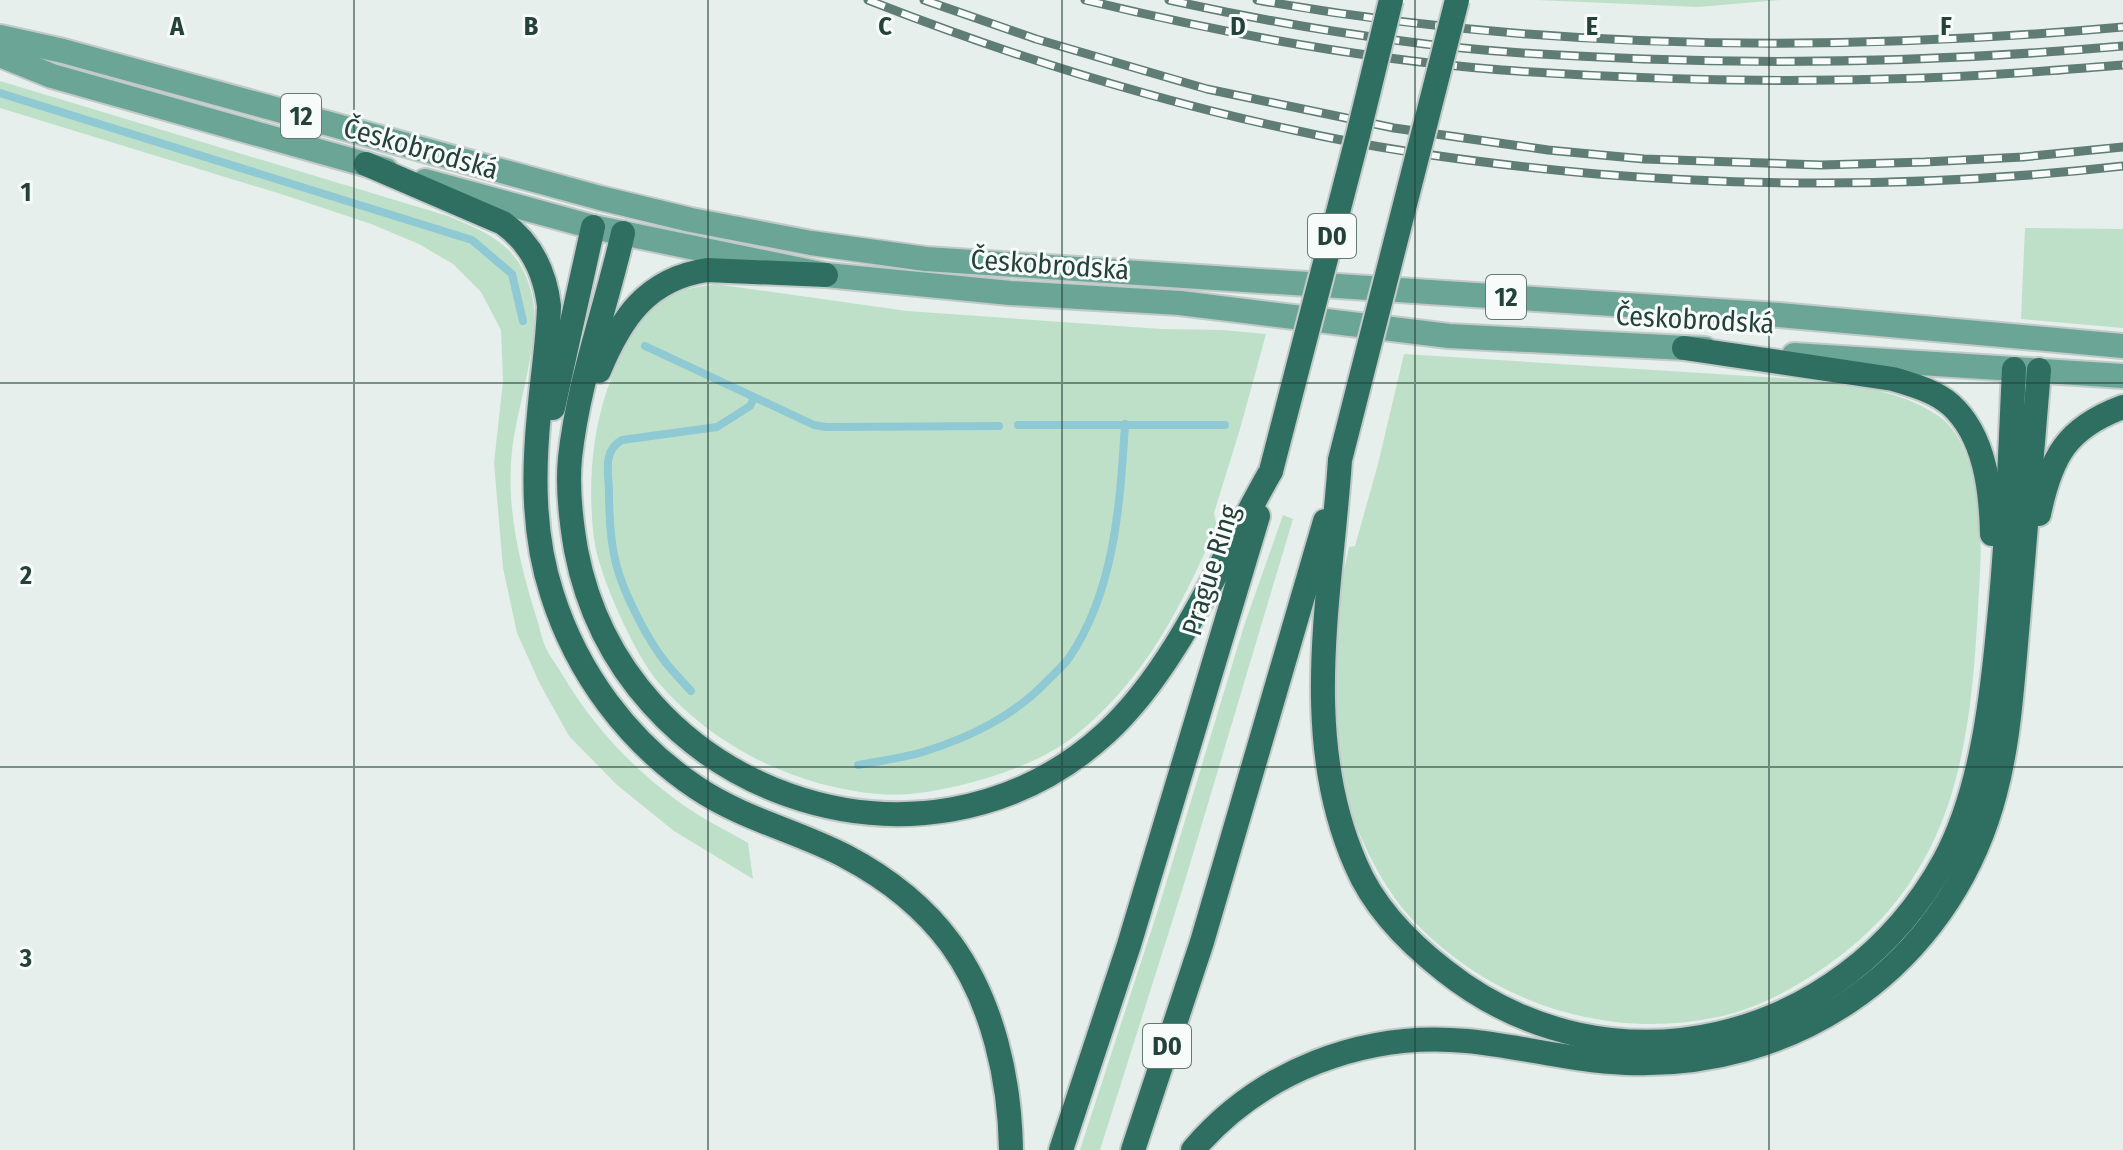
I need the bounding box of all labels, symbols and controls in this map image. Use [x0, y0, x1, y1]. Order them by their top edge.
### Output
text: A [169, 11, 185, 42]
text: B [524, 11, 539, 42]
text: C [878, 11, 892, 42]
text: D [1230, 11, 1246, 42]
text: E [1586, 11, 1598, 42]
text: F [1940, 11, 1952, 42]
road number: 12 [281, 94, 321, 138]
street label: Českobrodská [340, 111, 502, 186]
text: 1 [21, 177, 32, 208]
road number: D0 [1308, 214, 1356, 258]
street label: Českobrodská [970, 242, 1130, 287]
road number: 12 [1486, 275, 1526, 319]
street label: Českobrodská [1615, 299, 1775, 340]
street label: Prague Ring [1175, 500, 1246, 639]
text: 2 [19, 560, 32, 591]
text: 3 [19, 943, 32, 974]
road number: D0 [1143, 1024, 1191, 1068]

